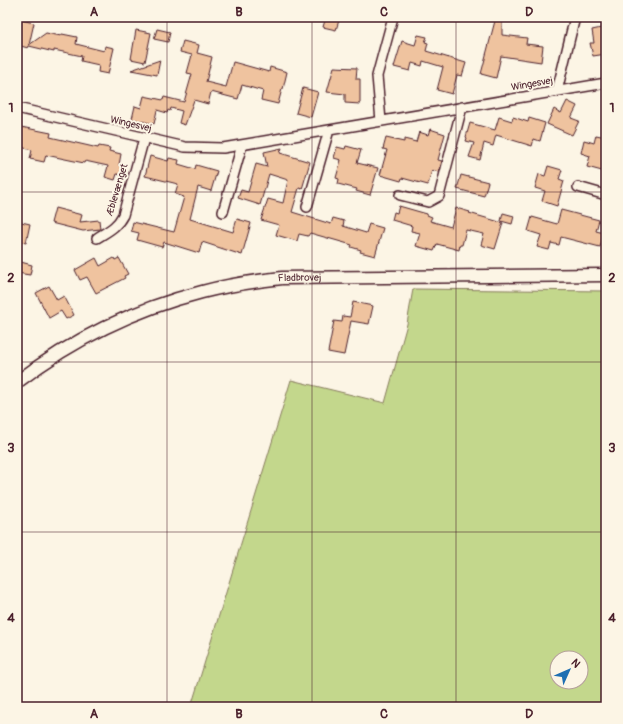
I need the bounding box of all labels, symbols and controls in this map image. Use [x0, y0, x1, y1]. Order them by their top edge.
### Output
text: A [90, 4, 99, 20]
text: B [235, 4, 243, 20]
text: C [380, 4, 388, 20]
text: D [525, 4, 533, 20]
street label: Wingesvej [510, 74, 554, 94]
text: 1 [8, 100, 14, 116]
text: 1 [609, 100, 615, 116]
street label: Wingesvej [109, 113, 153, 135]
street label: Æblevænget [103, 161, 131, 218]
text: 2 [7, 270, 15, 286]
text: 2 [608, 270, 616, 286]
street label: Fladbrovej [277, 272, 321, 284]
text: 3 [7, 440, 15, 456]
text: 3 [608, 440, 616, 456]
text: 4 [7, 610, 15, 626]
text: 4 [608, 610, 616, 626]
north arrow [549, 650, 589, 690]
text: N [568, 656, 583, 671]
text: A [90, 706, 99, 722]
text: B [235, 706, 243, 722]
text: C [380, 706, 388, 722]
text: D [525, 706, 533, 722]

